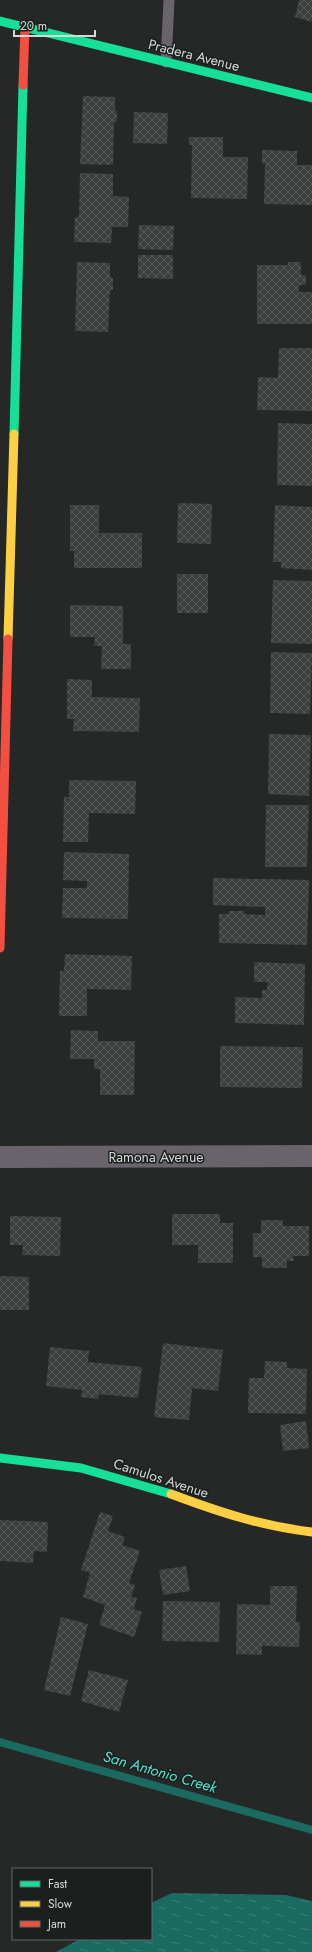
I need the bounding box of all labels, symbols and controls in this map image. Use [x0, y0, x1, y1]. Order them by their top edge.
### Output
scale bar [14, 12, 95, 38]
text: 20 m [20, 17, 47, 35]
street label: Pradera Avenue [146, 34, 242, 76]
street label: Ramona Avenue [108, 1147, 204, 1167]
street label: Camulos Avenue [111, 1453, 211, 1503]
water label: San Antonio Creek [101, 1745, 220, 1799]
legend [12, 1868, 152, 1940]
text: Fast [48, 1875, 67, 1893]
text: Slow [48, 1895, 73, 1913]
text: Jam [46, 1915, 66, 1933]

